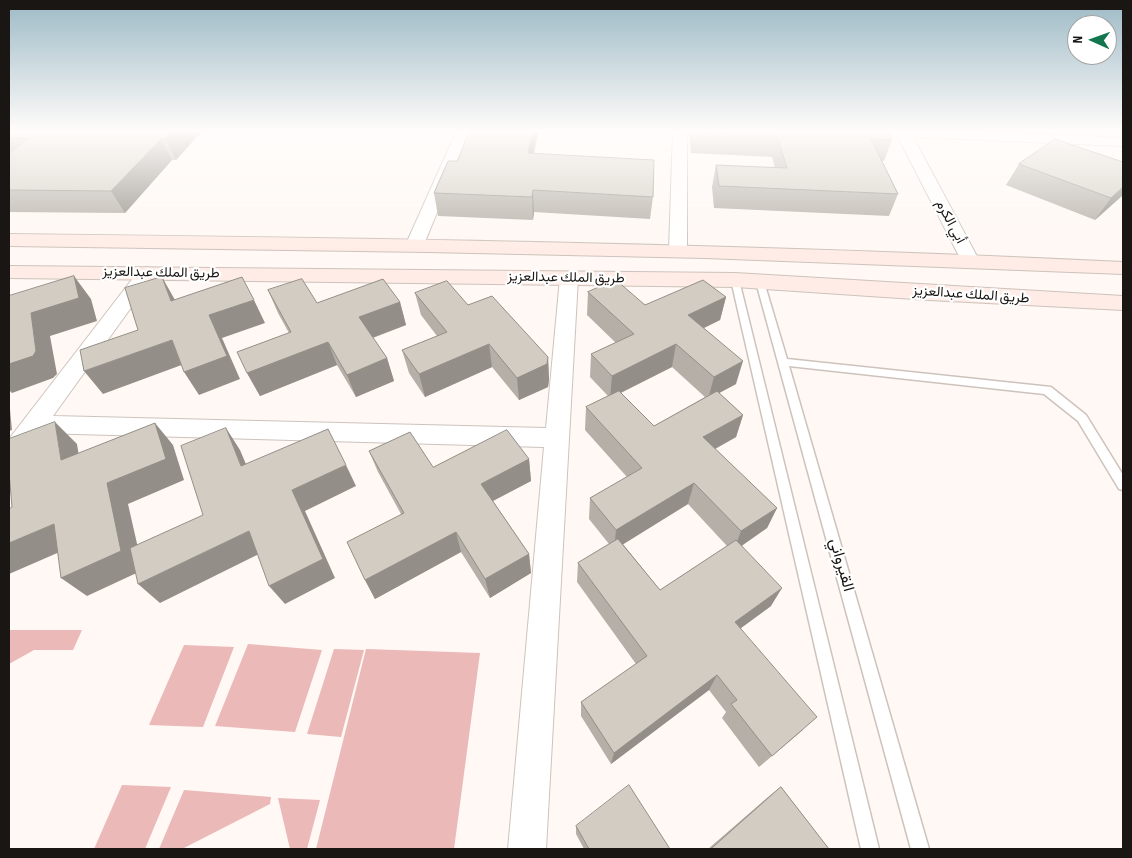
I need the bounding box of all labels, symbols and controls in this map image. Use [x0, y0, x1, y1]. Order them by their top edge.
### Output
north arrow [1067, 15, 1117, 65]
text: N [1069, 35, 1086, 44]
street label: أبي الكرم [932, 197, 968, 247]
street label: طريق الملك عبدالعزيز [102, 264, 220, 282]
street label: طريق الملك عبدالعزيز [507, 269, 625, 287]
street label: طريق الملك عبدالعزيز [912, 283, 1030, 307]
street label: القيرواني [824, 536, 858, 594]

